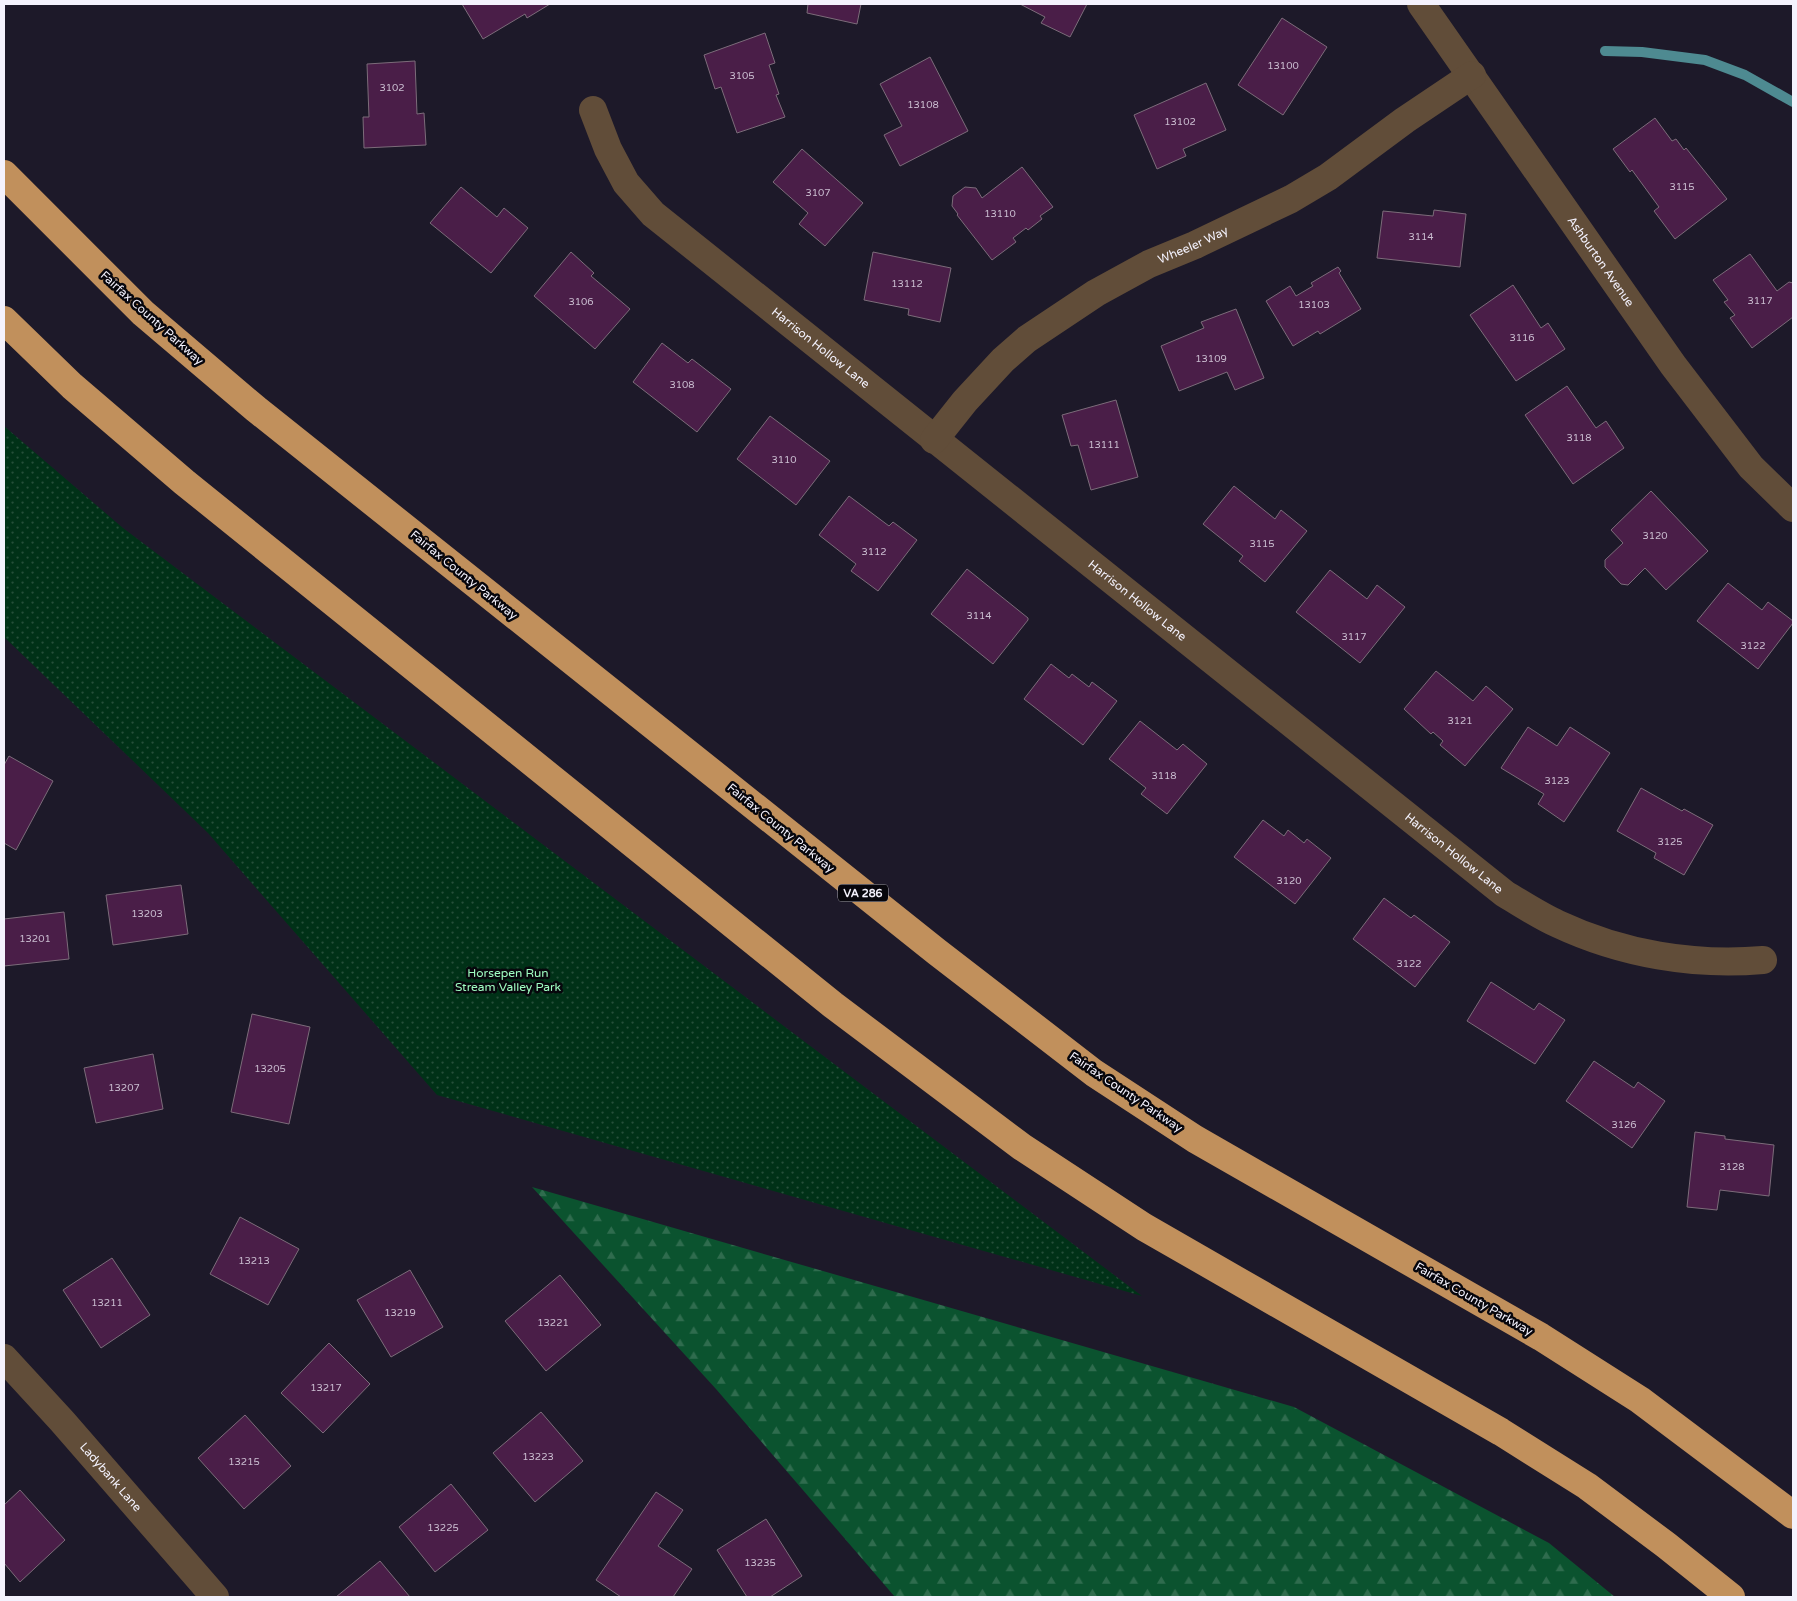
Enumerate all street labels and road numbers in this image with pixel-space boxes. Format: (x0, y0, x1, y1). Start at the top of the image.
street label: Ashburton Avenue (1564, 214, 1637, 309)
street label: Wheeler Way (1156, 223, 1231, 267)
street label: Fairfax County Parkway (98, 268, 207, 368)
street label: Harrison Hollow Lane (769, 305, 873, 391)
street label: Fairfax County Parkway (408, 528, 521, 623)
street label: Harrison Hollow Lane (1085, 557, 1189, 644)
street label: Fairfax County Parkway (725, 781, 838, 876)
street label: Harrison Hollow Lane (1402, 810, 1506, 897)
road number: VA 286 (838, 884, 888, 901)
street label: Fairfax County Parkway (1067, 1049, 1186, 1135)
street label: Fairfax County Parkway (1413, 1260, 1536, 1339)
street label: Ladybank Lane (77, 1440, 145, 1515)

